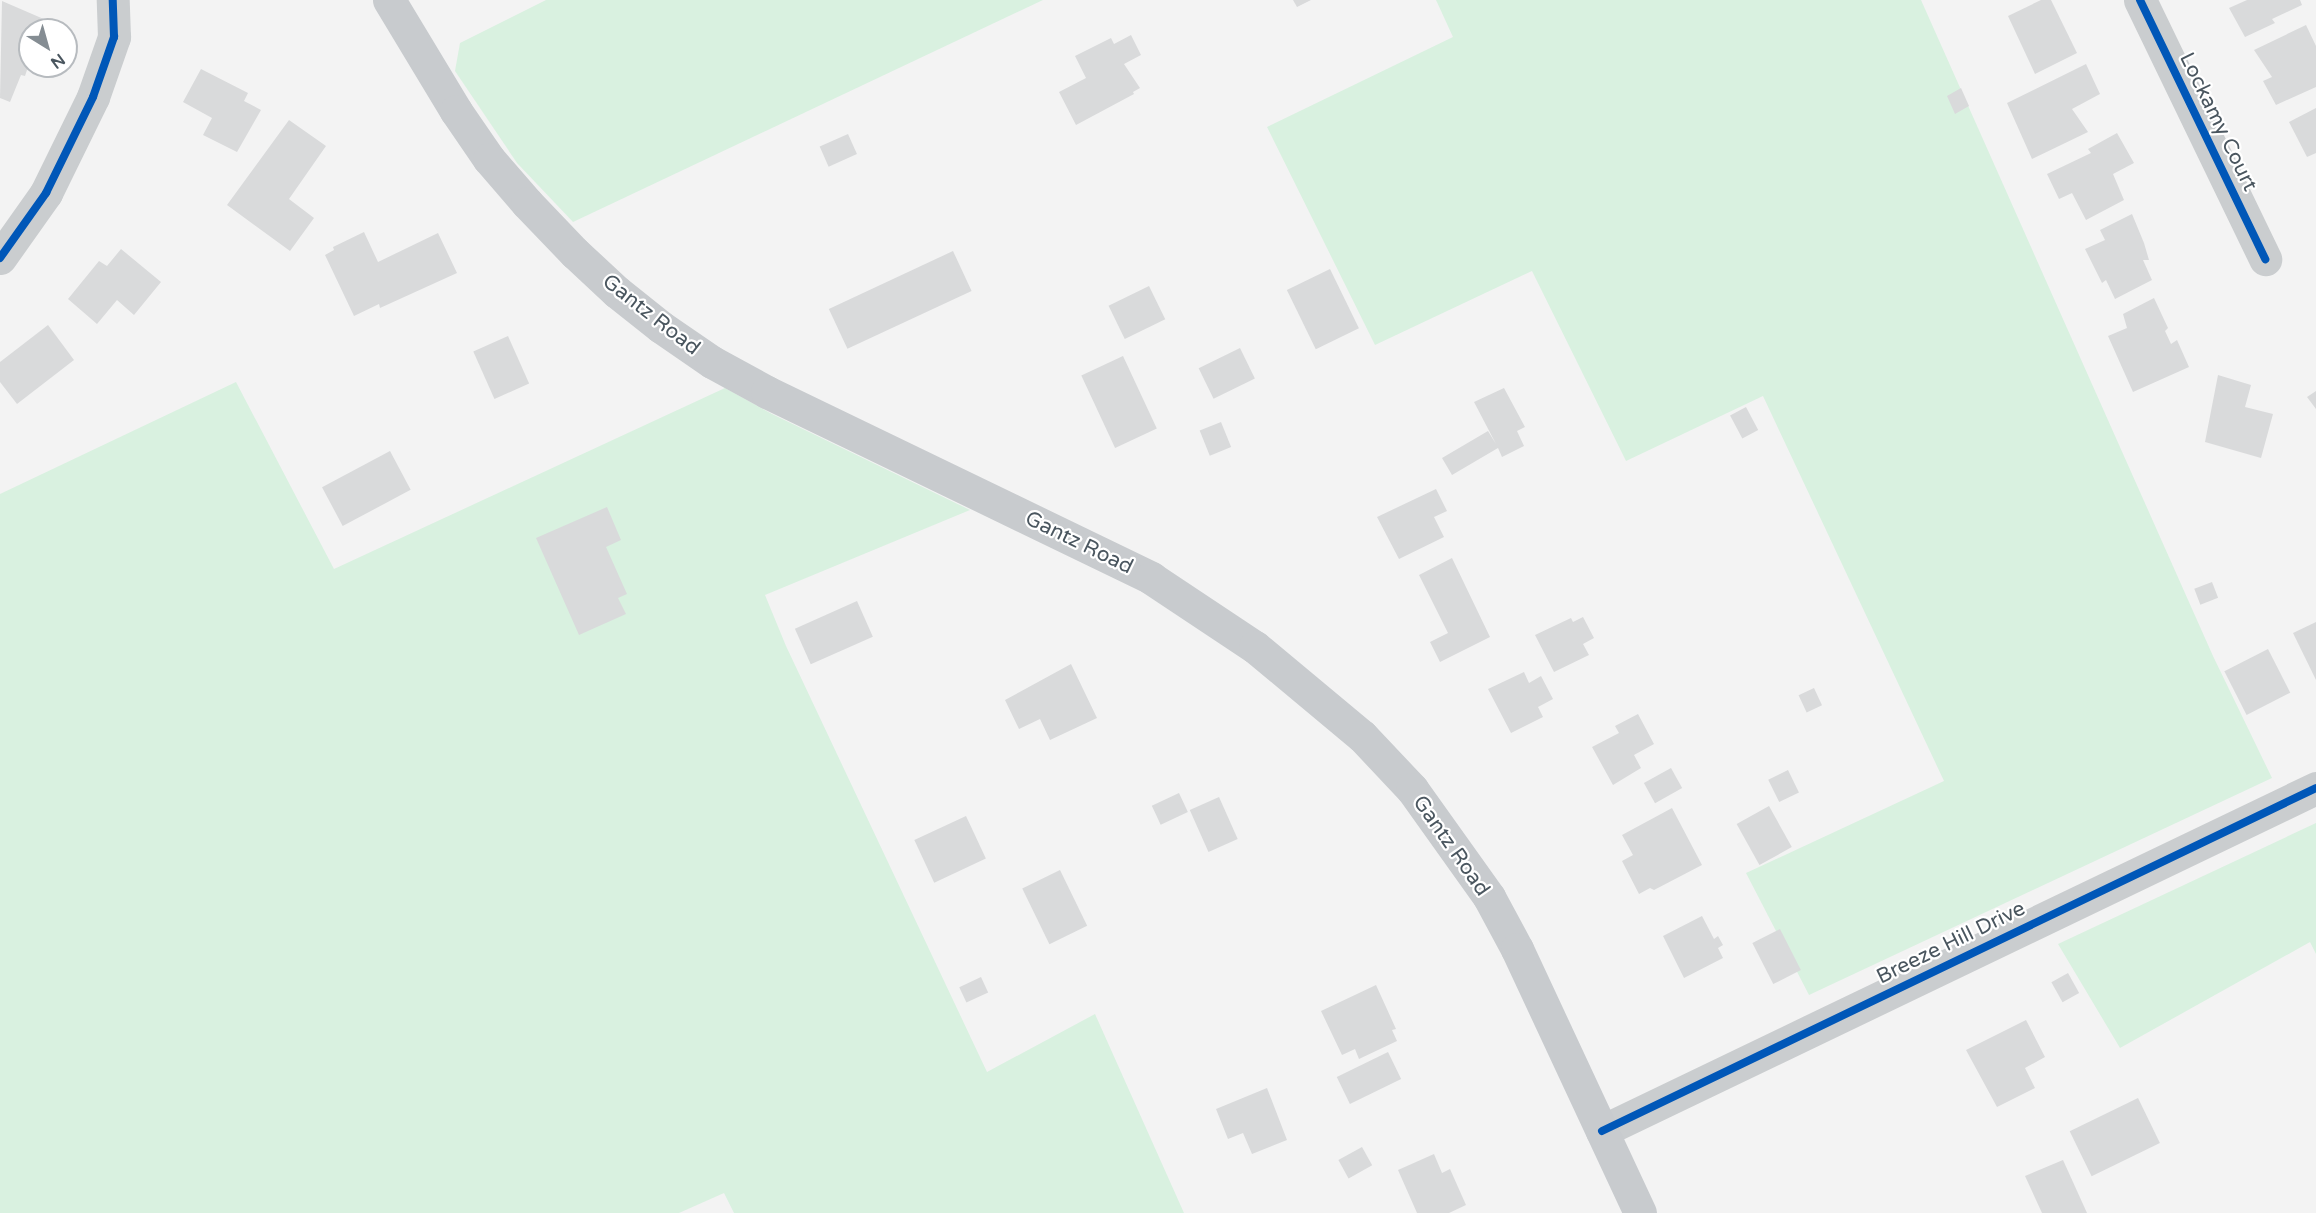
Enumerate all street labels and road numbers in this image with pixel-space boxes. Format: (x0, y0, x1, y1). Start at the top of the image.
street label: Lockamy Court (2174, 49, 2262, 195)
street label: Gantz Road (597, 269, 705, 361)
street label: Gantz Road (1021, 506, 1137, 580)
street label: Gantz Road (1407, 791, 1495, 901)
street label: Breeze Hill Drive (1873, 896, 2029, 990)

